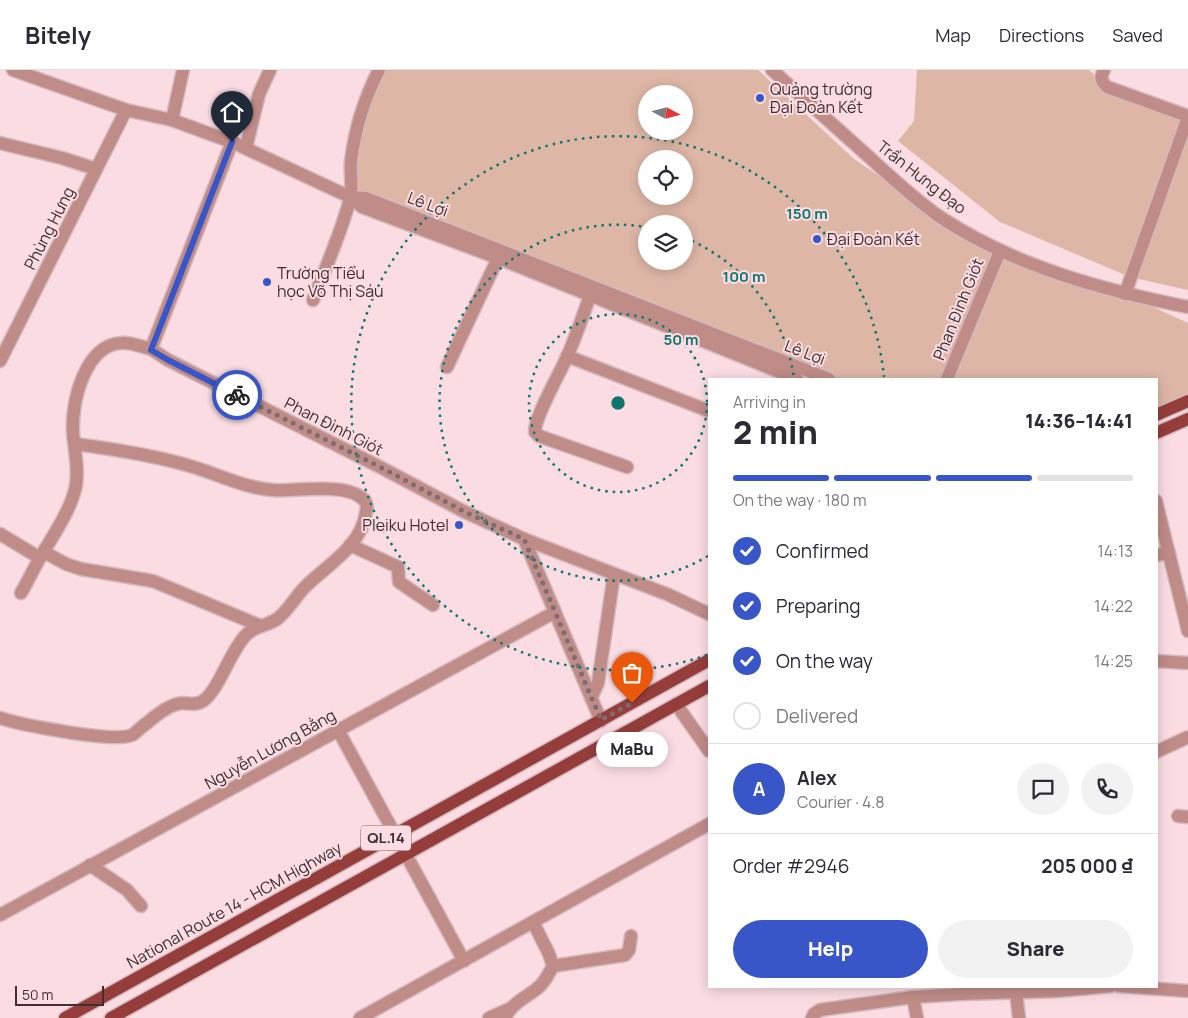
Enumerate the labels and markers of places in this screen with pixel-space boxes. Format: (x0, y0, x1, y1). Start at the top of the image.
place label: Quảng trường Đại Đoàn Kết (770, 78, 873, 118)
pin (211, 91, 253, 142)
marker: Quảng trường Đại Đoàn Kết (754, 92, 766, 104)
place label: Đại Đoàn Kết (827, 228, 920, 250)
marker: Đại Đoàn Kết (811, 233, 823, 245)
place label: Trường Tiểu học Võ Thị Sáu (277, 262, 384, 302)
marker: Trường Tiểu học Võ Thị Sáu (261, 276, 273, 288)
centre of rings (609, 394, 627, 412)
place label: Pleiku Hotel (362, 514, 449, 536)
marker: Pleiku Hotel (453, 519, 465, 531)
pin (611, 652, 653, 703)
callout: MaBu (596, 733, 668, 768)

